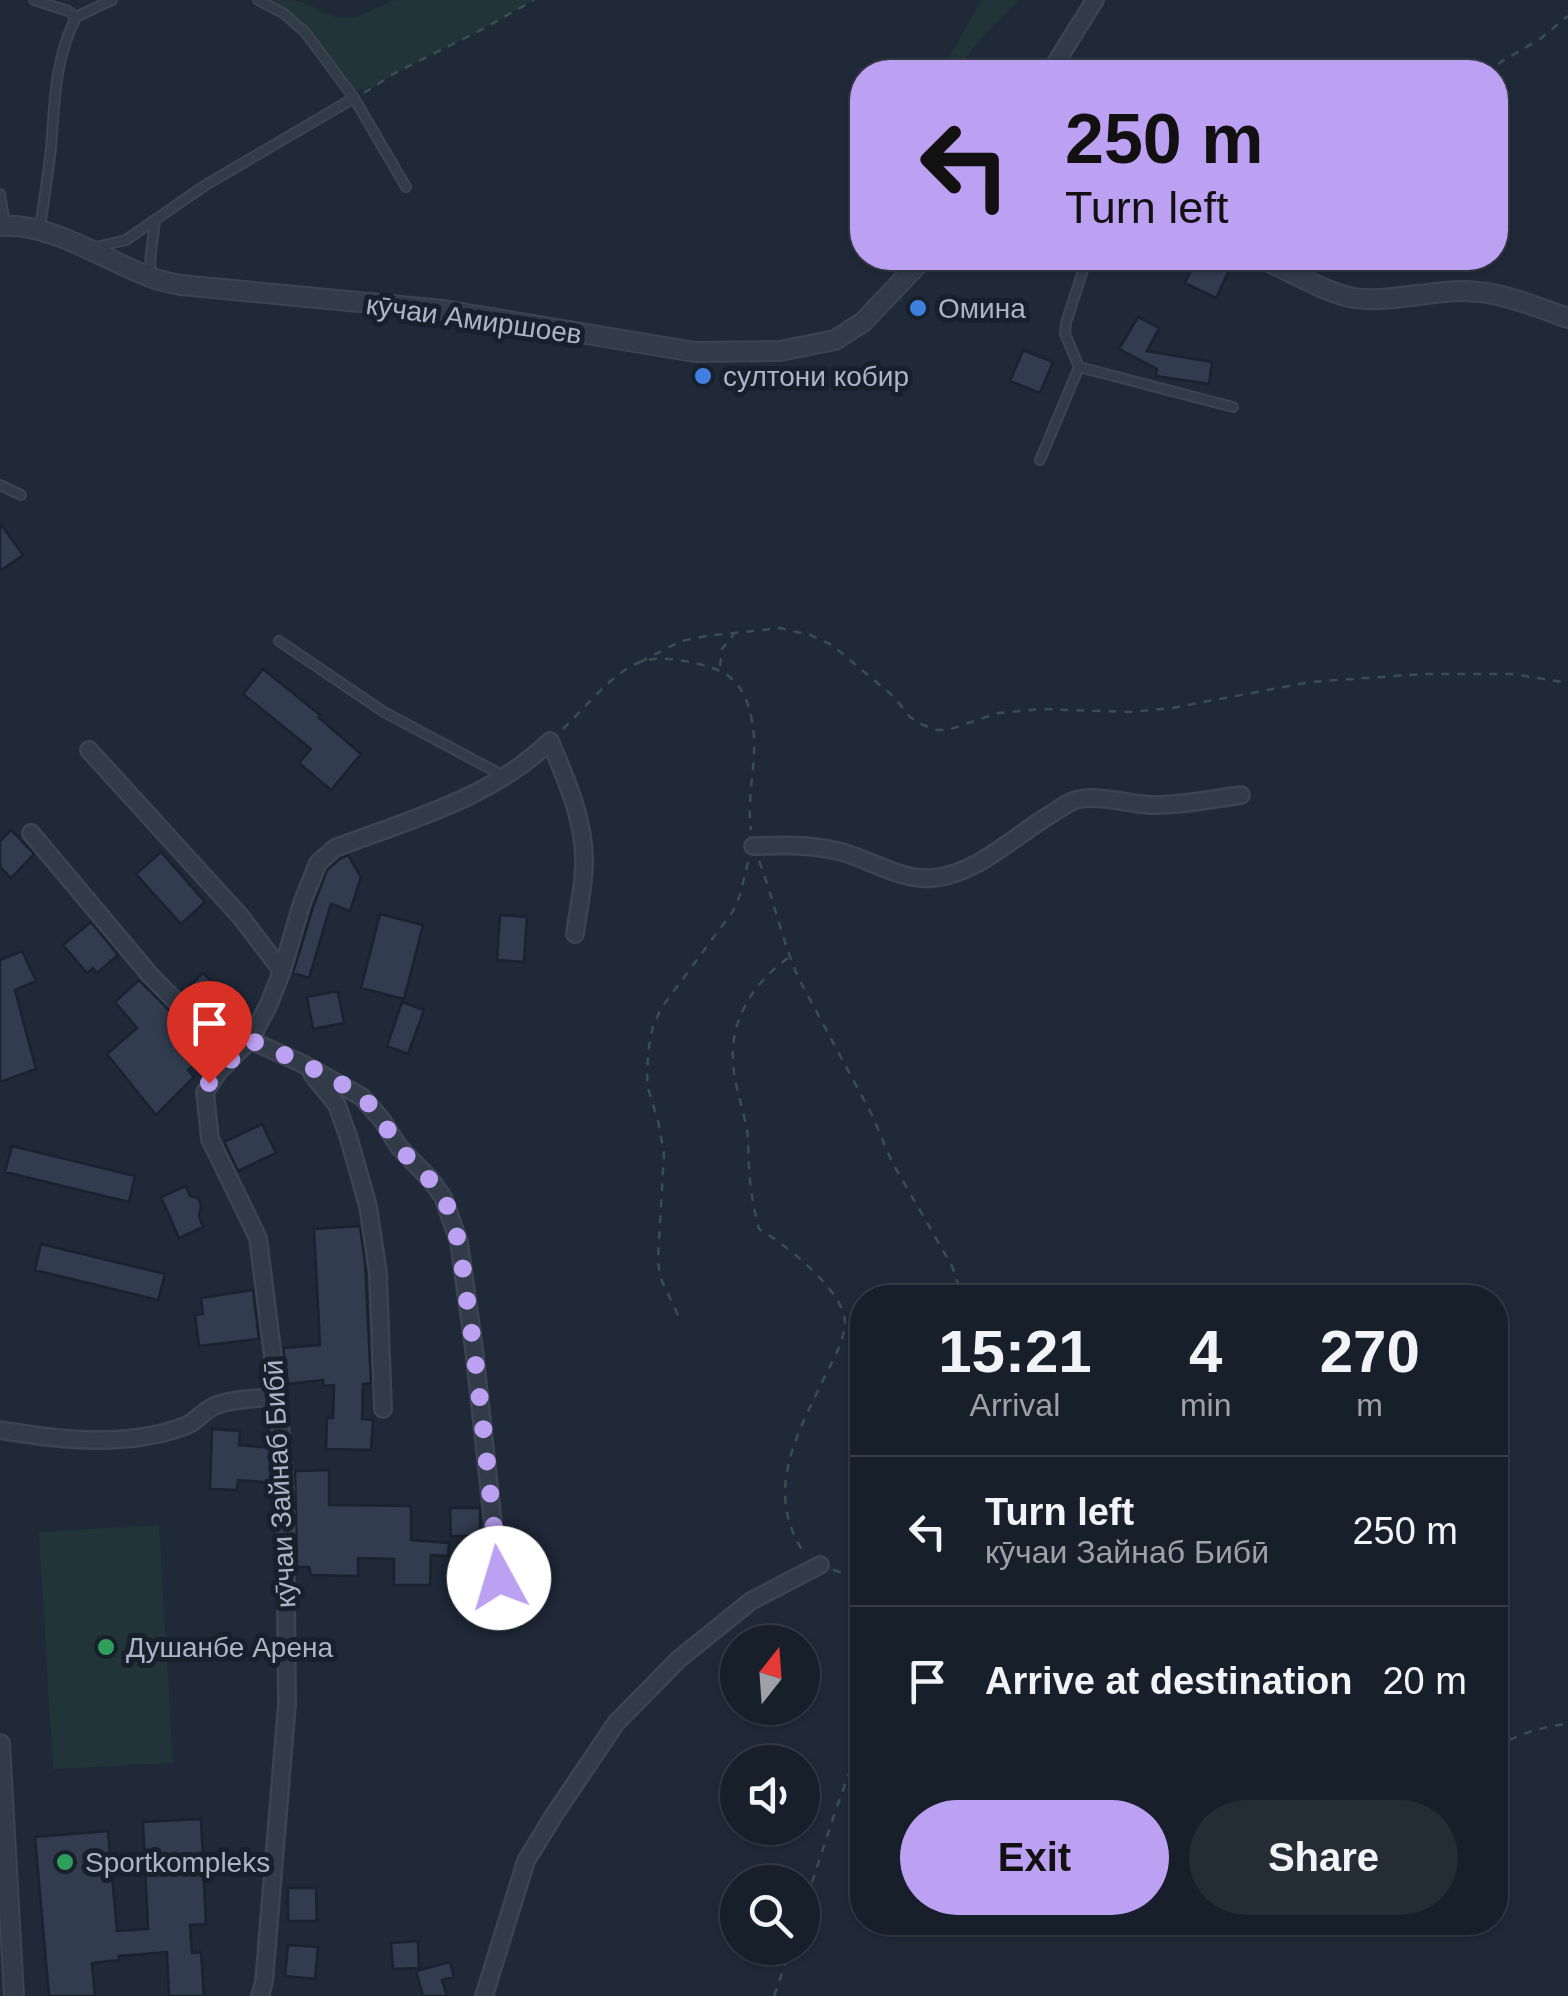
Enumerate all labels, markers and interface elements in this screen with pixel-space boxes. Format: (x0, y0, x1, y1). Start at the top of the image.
icon: left (900, 100, 1030, 230)
text: 250 m (1065, 100, 1263, 178)
text: Turn left (1065, 182, 1228, 233)
street label: кӯчаи Амиршоев (364, 289, 584, 350)
place label: Омина (938, 293, 1026, 324)
marker: Омина (907, 297, 929, 319)
place label: султони кобир (723, 361, 909, 392)
marker: султони кобир (692, 365, 714, 387)
pin (167, 981, 252, 1084)
icon: arrive (182, 996, 237, 1051)
text: 15:21 (938, 1318, 1092, 1385)
text: 4 (1189, 1318, 1222, 1385)
text: 270 (1320, 1318, 1420, 1385)
street label: кӯчаи Зайнаб Бибӣ (258, 1359, 301, 1609)
text: Arrival (970, 1387, 1060, 1423)
text: min (1180, 1387, 1231, 1423)
text: m (1356, 1387, 1383, 1423)
text: Turn left (985, 1491, 1134, 1533)
icon: left (900, 1504, 955, 1559)
text: 250 m (1352, 1510, 1458, 1552)
position arrow (447, 1526, 551, 1630)
text: кӯчаи Зайнаб Бибӣ (985, 1534, 1269, 1570)
north arrow (720, 1625, 820, 1725)
map controls (720, 1625, 820, 1965)
place label: Душанбе Арена (126, 1632, 333, 1663)
marker: Душанбе Арена (95, 1636, 117, 1658)
icon: arrive (900, 1654, 955, 1709)
text: Arrive at destination (985, 1660, 1352, 1702)
text: 20 m (1382, 1660, 1467, 1702)
button: sound (720, 1745, 820, 1845)
button: Exit (900, 1800, 1169, 1915)
button: Share (1189, 1800, 1458, 1915)
place label: Sportkompleks (85, 1847, 270, 1878)
marker: Sportkompleks (54, 1851, 76, 1873)
button: search (720, 1865, 820, 1965)

